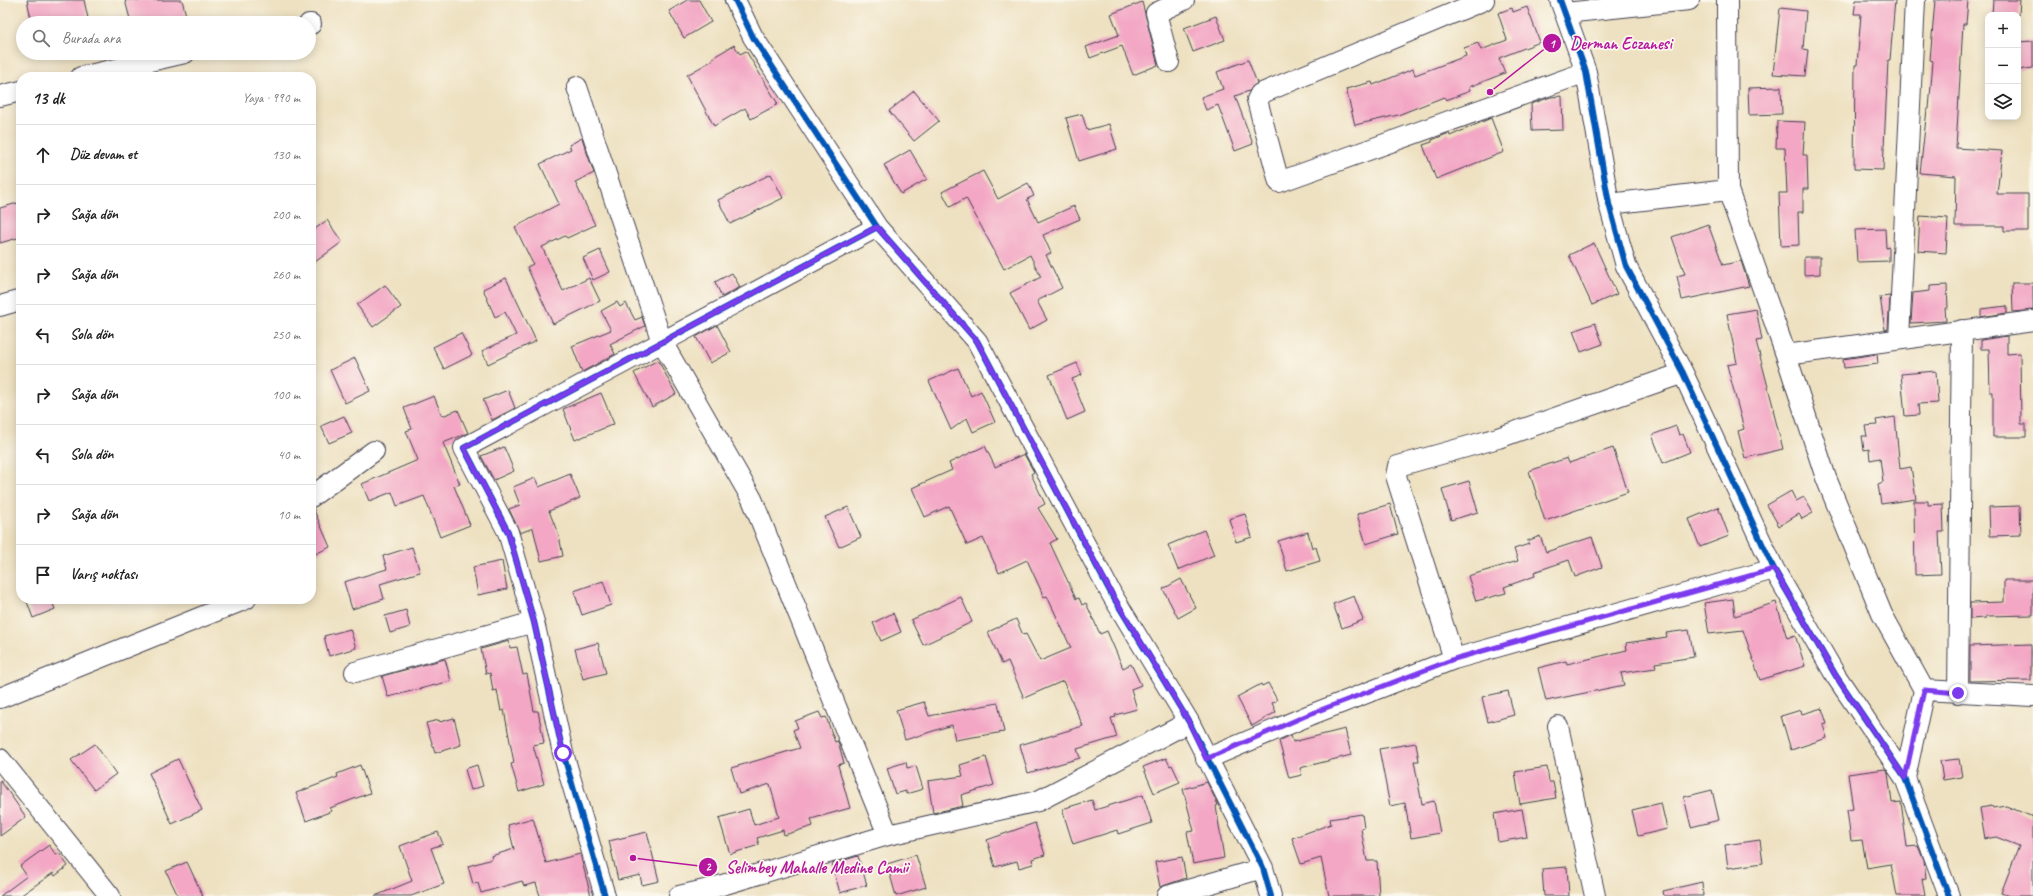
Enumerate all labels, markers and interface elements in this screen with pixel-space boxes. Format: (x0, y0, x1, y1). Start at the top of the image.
map controls (1985, 12, 2021, 120)
button: + (1985, 12, 2021, 48)
search box (16, 16, 316, 60)
icon: search (30, 27, 52, 49)
text: Burada ara (62, 29, 120, 48)
callout: Derman Eczanesi (1542, 29, 1680, 58)
text: Derman Eczanesi (1570, 33, 1675, 54)
text: 1 (1549, 36, 1556, 52)
button: − (1985, 48, 2021, 84)
button: layers (1985, 84, 2021, 120)
text: 13 dk (32, 88, 65, 109)
text: Yaya · 990 m (243, 90, 300, 106)
icon: ahead (32, 144, 54, 166)
text: Düz devam et (70, 145, 137, 164)
text: 130 m (272, 147, 300, 163)
icon: right (32, 204, 54, 226)
text: Sağa dön (70, 205, 118, 224)
text: 200 m (272, 207, 300, 223)
icon: right (32, 264, 54, 286)
text: Sağa dön (70, 265, 118, 284)
text: 260 m (272, 267, 300, 283)
icon: left (32, 324, 54, 346)
text: Sola dön (70, 325, 113, 344)
text: 250 m (272, 327, 300, 343)
icon: right (32, 384, 54, 406)
text: Sağa dön (70, 385, 118, 404)
text: 100 m (272, 387, 300, 403)
icon: left (32, 444, 54, 466)
text: Sola dön (70, 445, 113, 464)
text: 40 m (278, 447, 300, 463)
icon: right (32, 504, 54, 526)
text: Sağa dön (70, 505, 118, 524)
text: 10 m (278, 507, 300, 523)
icon: arrive (32, 564, 54, 586)
text: Varış noktası (70, 565, 137, 584)
route end (1949, 684, 1967, 702)
route start (554, 744, 572, 762)
callout: Selimbey Mahalle Medine Camii (698, 852, 916, 881)
text: Selimbey Mahalle Medine Camii (726, 857, 911, 878)
text: 2 (705, 859, 712, 875)

